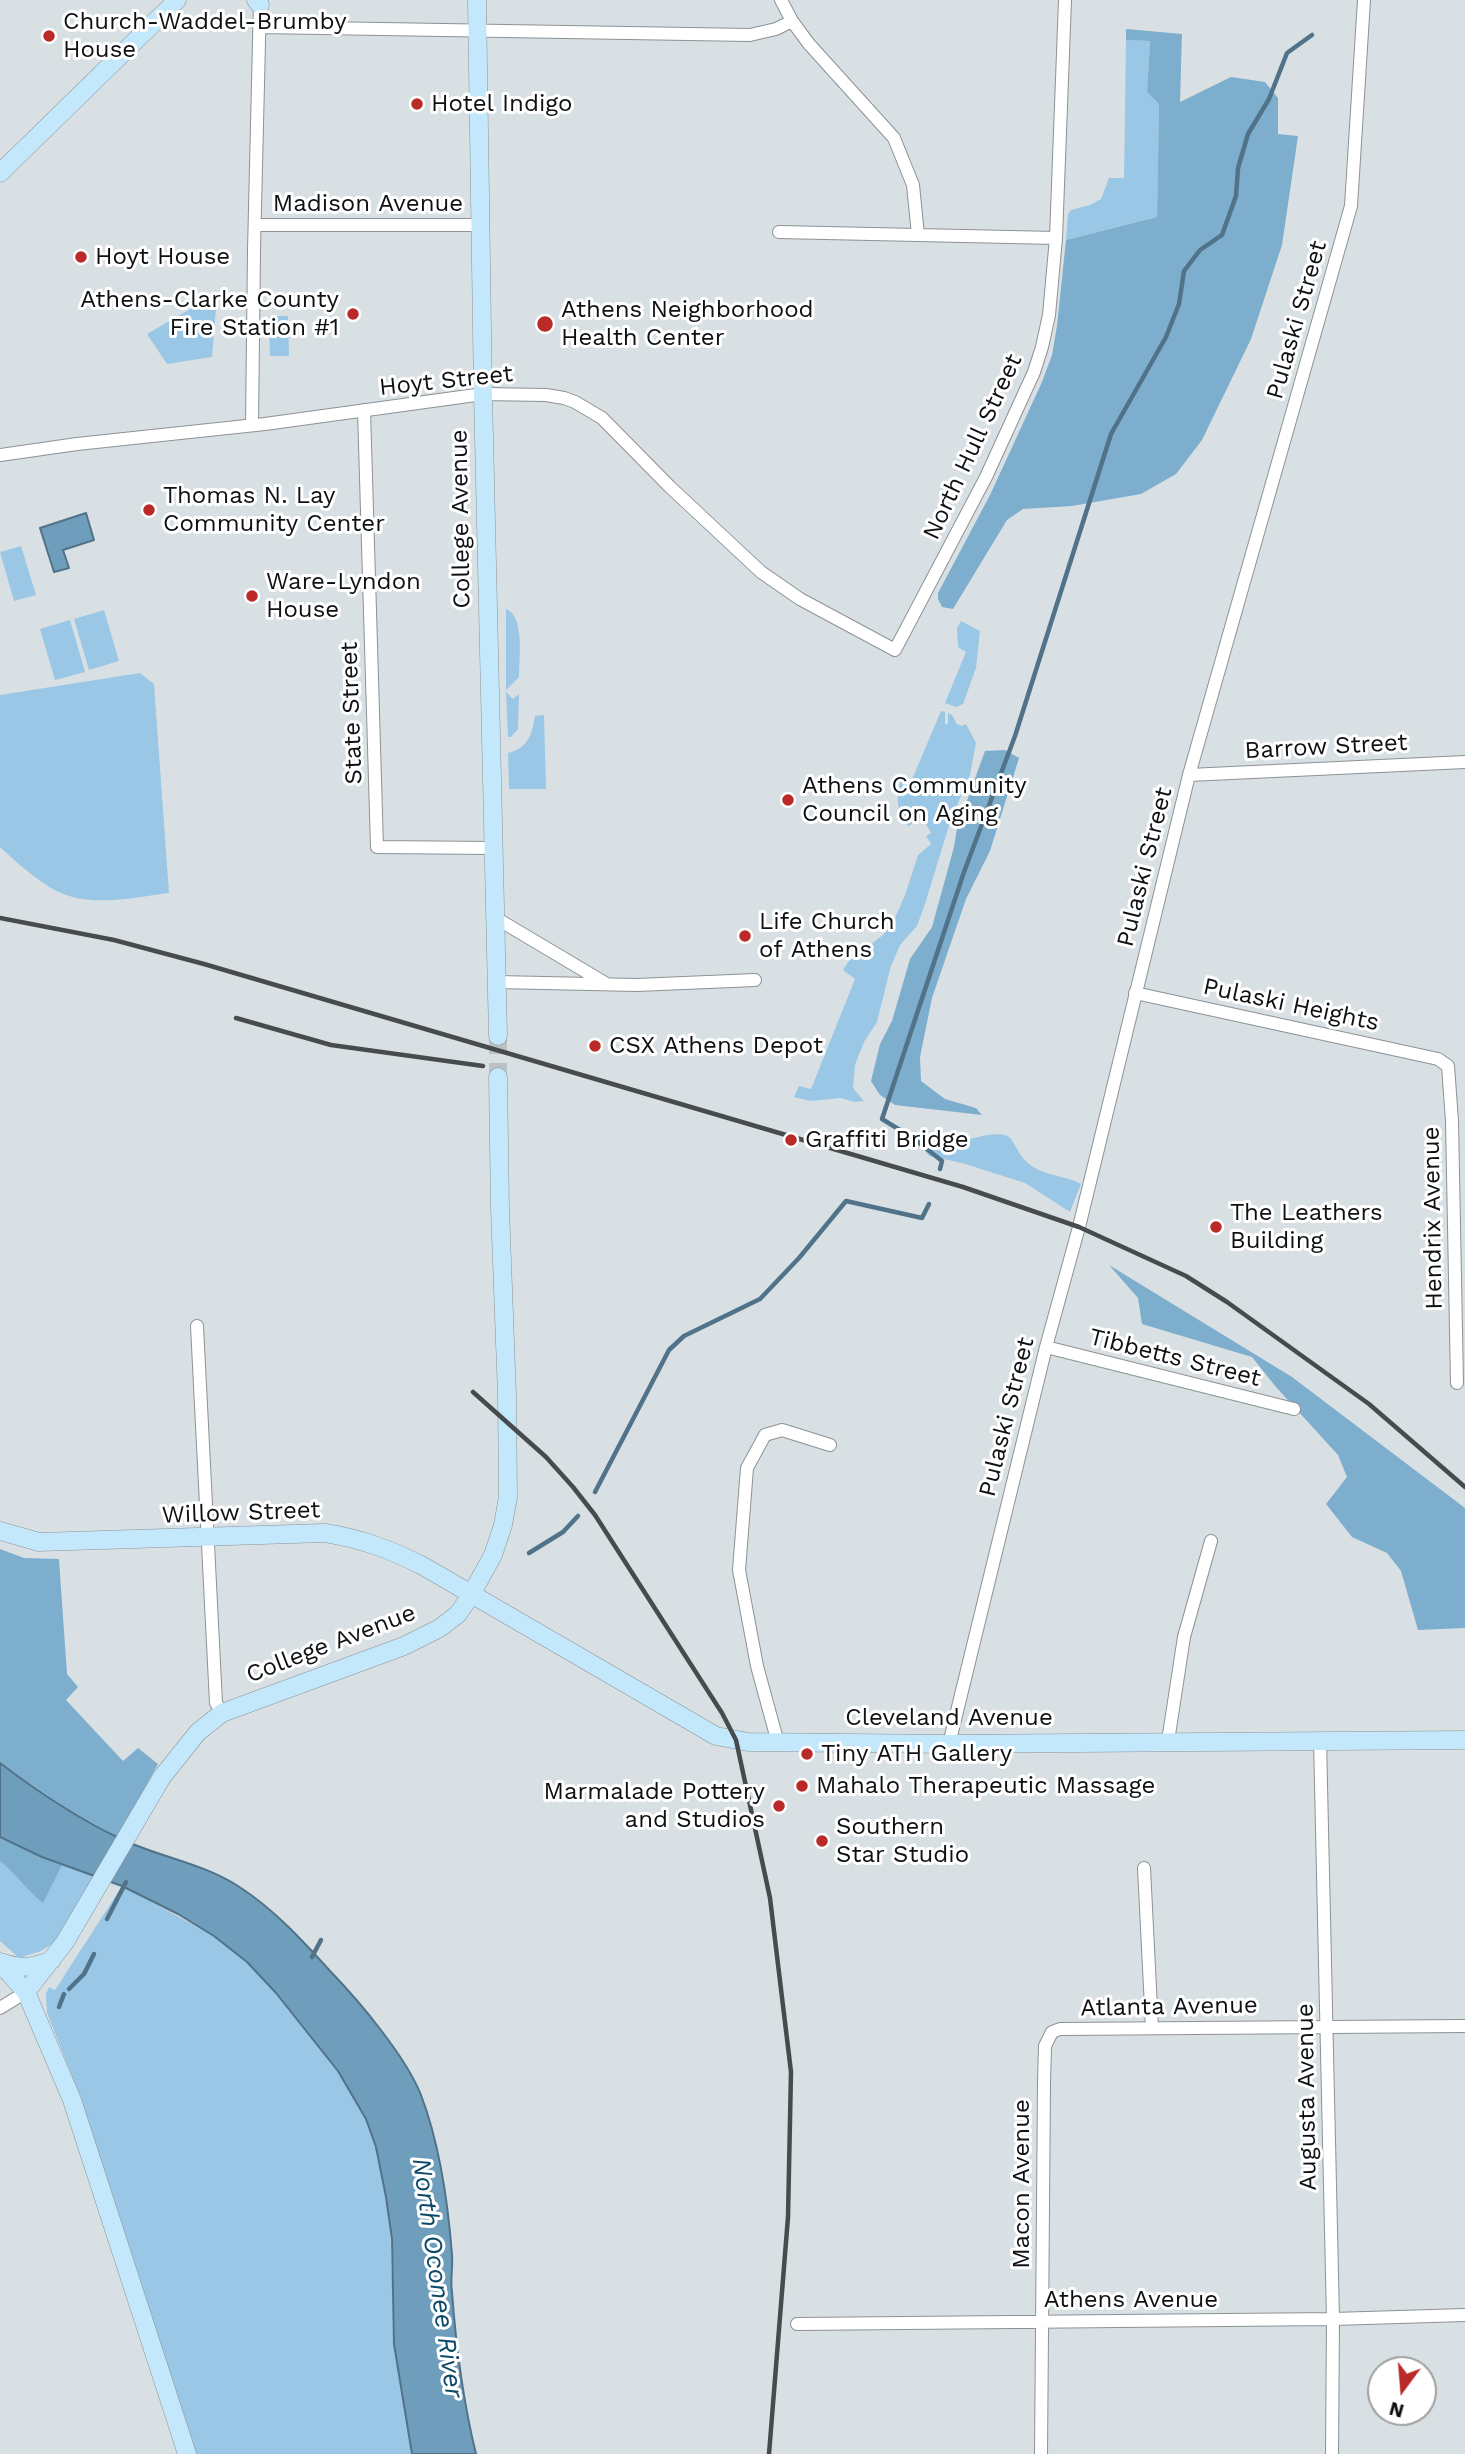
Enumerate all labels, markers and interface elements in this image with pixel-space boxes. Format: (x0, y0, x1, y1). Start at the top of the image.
place label: Church-Waddel-Brumby House (63, 8, 347, 64)
marker: Church-Waddel-Brumby House (41, 28, 57, 44)
place label: Hotel Indigo (431, 90, 572, 118)
marker: Hotel Indigo (409, 96, 425, 112)
street label: Madison Avenue (273, 190, 463, 218)
street label: Pulaski Street (1261, 237, 1333, 403)
place label: Hoyt House (95, 243, 230, 271)
marker: Hoyt House (73, 249, 89, 265)
place label: Athens-Clarke County Fire Station #1 (80, 286, 339, 342)
place label: Athens Neighborhood Health Center (561, 296, 814, 352)
marker: Athens-Clarke County Fire Station #1 (345, 306, 361, 322)
marker: Athens Neighborhood Health Center (535, 314, 555, 334)
street label: North Hull Street (917, 350, 1029, 544)
street label: Hoyt Street (378, 360, 514, 402)
street label: College Avenue (445, 429, 477, 609)
place label: Thomas N. Lay Community Center (163, 482, 385, 538)
marker: Thomas N. Lay Community Center (141, 502, 157, 518)
place label: Ware-Lyndon House (266, 568, 421, 624)
marker: Ware-Lyndon House (244, 588, 260, 604)
street label: State Street (335, 641, 369, 785)
street label: Barrow Street (1244, 728, 1408, 766)
place label: Athens Community Council on Aging (802, 772, 1027, 828)
street label: Pulaski Street (1111, 784, 1179, 950)
marker: Athens Community Council on Aging (780, 792, 796, 808)
place label: Life Church of Athens (759, 908, 895, 964)
marker: Life Church of Athens (737, 928, 753, 944)
street label: Pulaski Heights (1200, 972, 1382, 1038)
place label: CSX Athens Depot (609, 1032, 823, 1060)
marker: CSX Athens Depot (587, 1038, 603, 1054)
place label: Graffiti Bridge (805, 1126, 969, 1154)
street label: Hendrix Avenue (1417, 1126, 1449, 1310)
marker: Graffiti Bridge (783, 1132, 799, 1148)
place label: The Leathers Building (1230, 1199, 1383, 1255)
marker: The Leathers Building (1208, 1219, 1224, 1235)
street label: Tibbetts Street (1086, 1323, 1264, 1393)
street label: Pulaski Street (973, 1334, 1041, 1500)
street label: Willow Street (161, 1496, 321, 1530)
street label: College Avenue (242, 1598, 420, 1690)
street label: Cleveland Avenue (845, 1704, 1053, 1732)
place label: Tiny ATH Gallery (821, 1740, 1012, 1768)
marker: Tiny ATH Gallery (799, 1746, 815, 1762)
place label: Mahalo Therapeutic Massage (816, 1772, 1155, 1800)
place label: Marmalade Pottery and Studios (544, 1778, 765, 1834)
marker: Mahalo Therapeutic Massage (794, 1778, 810, 1794)
marker: Marmalade Pottery and Studios (771, 1798, 787, 1814)
place label: Southern Star Studio (836, 1813, 969, 1869)
marker: Southern Star Studio (814, 1833, 830, 1849)
street label: Atlanta Avenue (1080, 1991, 1258, 2023)
street label: Augusta Avenue (1291, 2003, 1323, 2191)
street label: Macon Avenue (1008, 2099, 1036, 2269)
water label: North Oconee River (405, 2156, 469, 2400)
street label: Athens Avenue (1044, 2286, 1218, 2314)
north arrow (1367, 2356, 1437, 2426)
text: N (1387, 2397, 1407, 2423)

